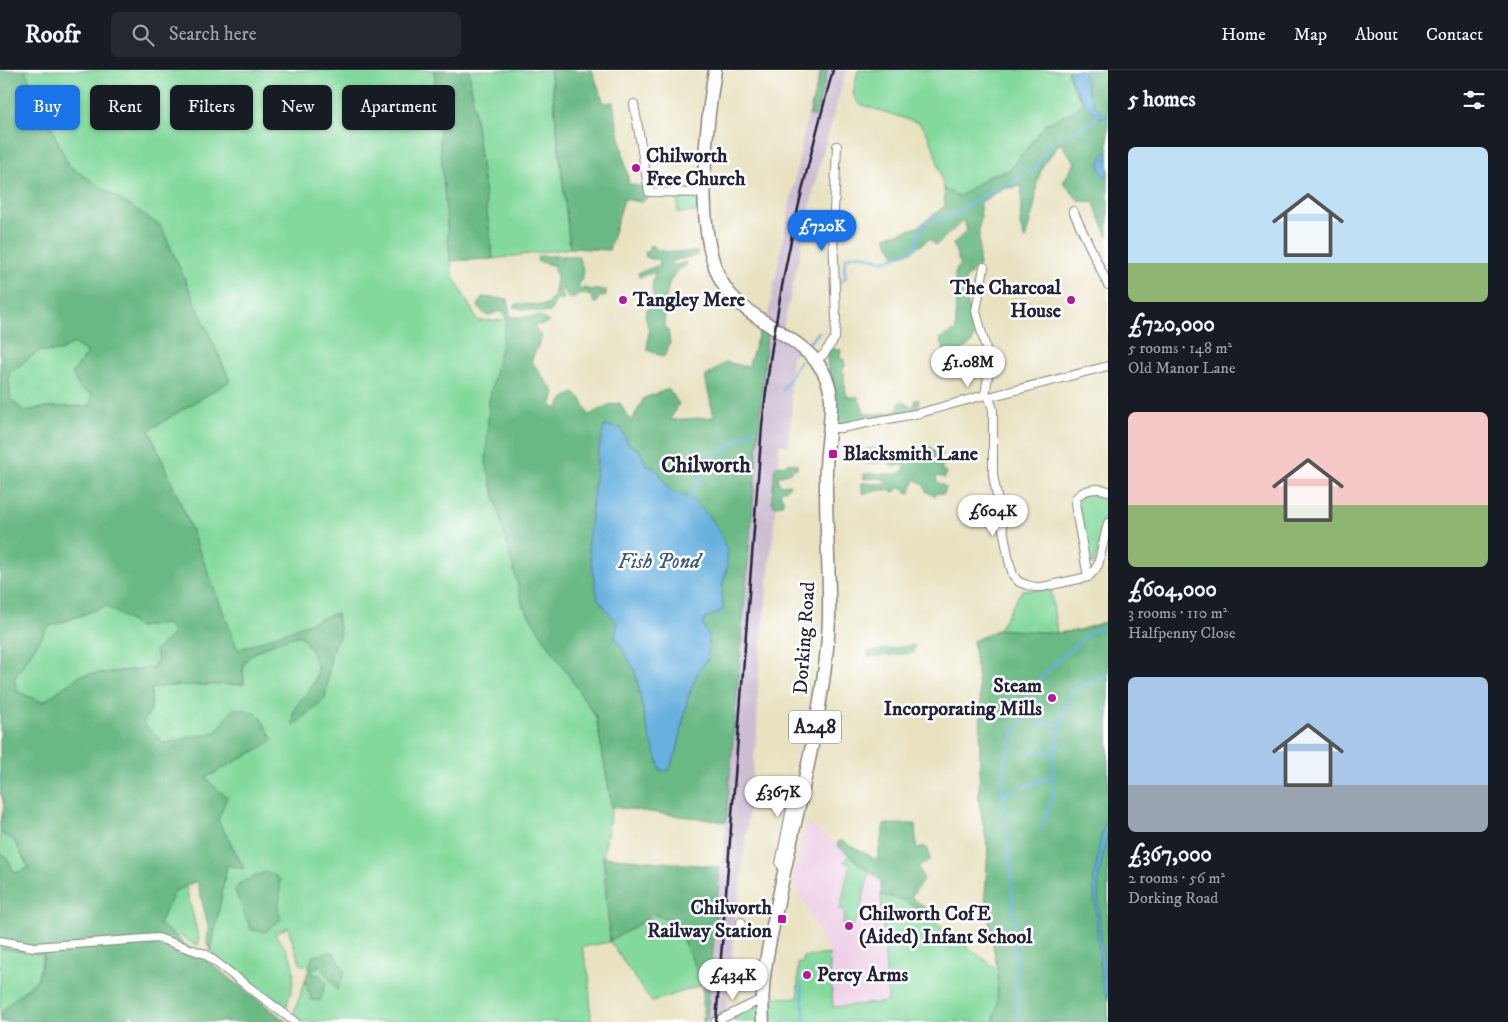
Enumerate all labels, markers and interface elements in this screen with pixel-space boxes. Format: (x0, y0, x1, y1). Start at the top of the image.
search box (111, 12, 461, 57)
text: Roofr (25, 20, 81, 50)
icon: search (129, 21, 157, 49)
text: Search here (169, 23, 257, 46)
text: Home (1221, 24, 1266, 46)
text: Map (1294, 24, 1327, 46)
text: About (1355, 24, 1398, 46)
text: Contact (1426, 24, 1483, 46)
chip: Buy (15, 85, 80, 130)
chip: Rent (90, 85, 160, 130)
chip: Filters (170, 85, 253, 130)
chip: New (263, 85, 332, 130)
chip: Apartment (342, 85, 455, 130)
icon: filters (1460, 86, 1488, 114)
text: 5 homes (1128, 87, 1196, 113)
place label: Chilworth Free Church (646, 144, 746, 192)
marker: Chilworth Free Church (630, 162, 642, 174)
icon: home (1263, 180, 1353, 270)
pin: £720K (787, 210, 857, 252)
text: £720K (798, 216, 846, 236)
place label: The Charcoal House (949, 276, 1062, 324)
place label: Tangley Mere (632, 288, 746, 313)
marker: Tangley Mere (617, 294, 629, 306)
marker: The Charcoal House (1065, 294, 1077, 306)
text: £720,000 (1128, 312, 1215, 338)
text: 5 rooms · 148 m² (1128, 338, 1232, 358)
pin: £1.08M (927, 346, 1009, 388)
text: £1.08M (942, 352, 994, 372)
text: Old Manor Lane (1128, 358, 1236, 378)
place label: Blacksmith Lane (843, 442, 979, 467)
icon: home (1263, 445, 1353, 535)
marker: Blacksmith Lane (827, 448, 839, 460)
district label: Chilworth (661, 452, 751, 479)
pin: £604K (958, 494, 1028, 537)
text: £604K (969, 501, 1017, 521)
water label: Fish Pond (618, 549, 703, 575)
text: £604,000 (1128, 577, 1217, 603)
street label: Dorking Road (789, 581, 821, 695)
text: 3 rooms · 110 m² (1128, 603, 1227, 623)
text: Halfpenny Close (1128, 623, 1236, 643)
place label: Steam Incorporating Mills (884, 674, 1042, 722)
marker: Steam Incorporating Mills (1046, 692, 1058, 704)
road number: A248 (789, 710, 841, 744)
icon: home (1263, 710, 1353, 800)
pin: £367K (743, 776, 813, 818)
text: £367K (755, 782, 801, 802)
text: £367,000 (1128, 842, 1212, 868)
text: 2 rooms · 56 m² (1128, 868, 1225, 888)
text: Dorking Road (1128, 888, 1218, 908)
place label: Chilworth Railway Station (647, 896, 773, 944)
place label: Chilworth CofE (Aided) Infant School (859, 902, 1033, 950)
marker: Chilworth Railway Station (776, 913, 788, 925)
marker: Chilworth CofE (Aided) Infant School (843, 920, 855, 932)
pin: £434K (698, 958, 768, 1001)
place label: Percy Arms (817, 963, 909, 988)
text: £434K (710, 965, 756, 985)
marker: Percy Arms (801, 969, 813, 981)

